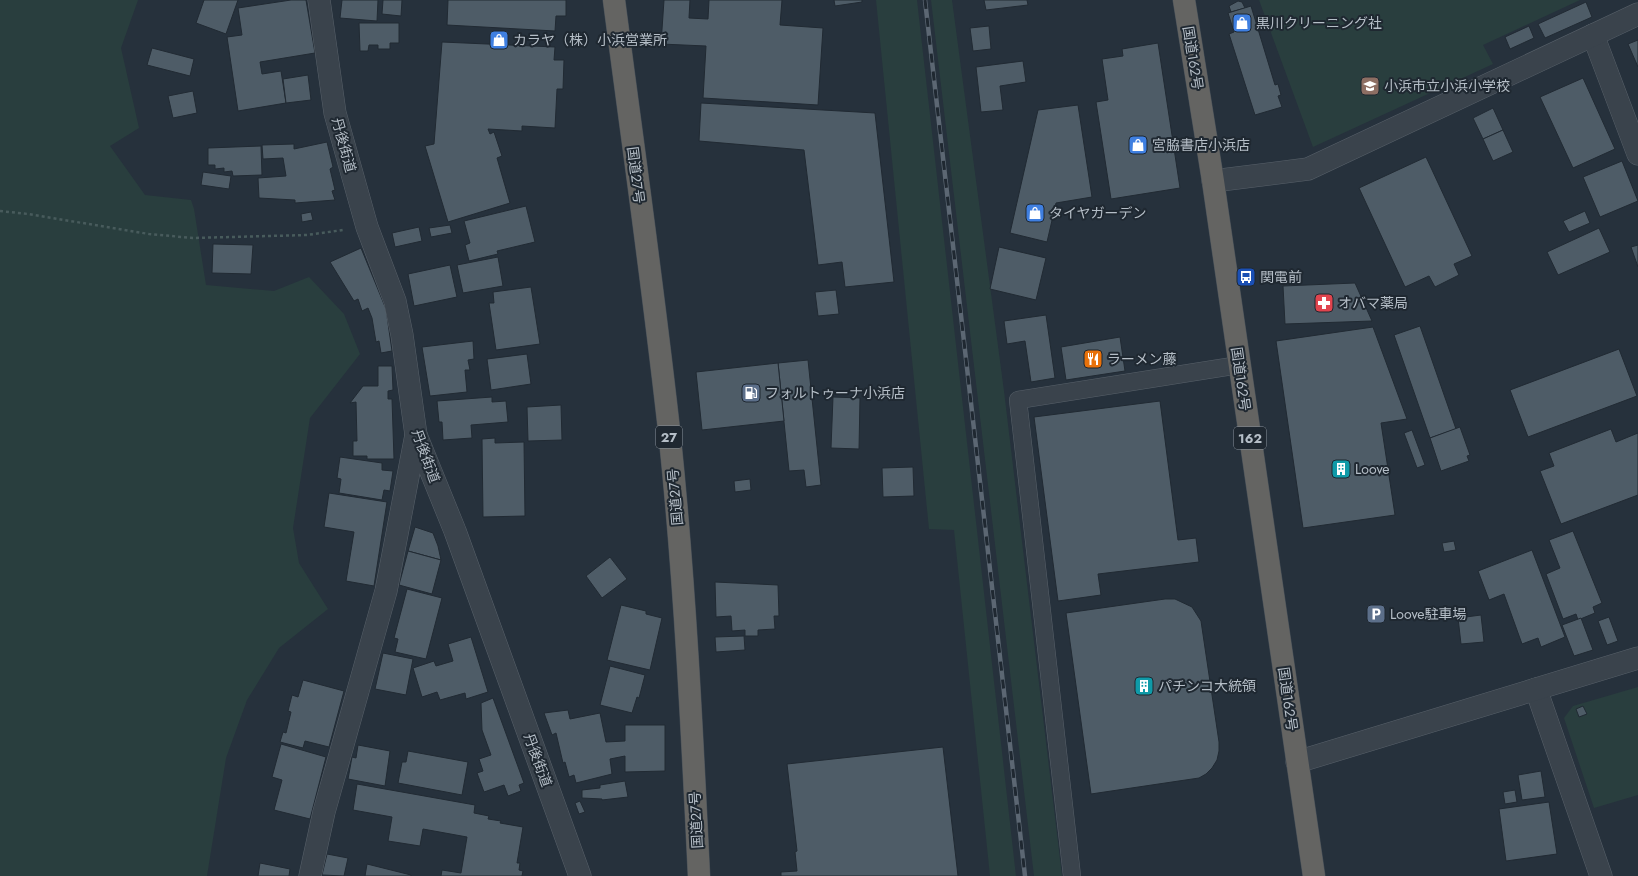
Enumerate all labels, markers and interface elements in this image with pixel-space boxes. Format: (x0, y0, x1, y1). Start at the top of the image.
shop icon: 黒川クリーニング社 (1231, 12, 1253, 34)
place label: 黒川クリーニング社 (1256, 13, 1382, 33)
street label: 国道162号 (1178, 25, 1208, 91)
shop icon: カラヤ（株）小浜営業所 (488, 29, 510, 51)
place label: カラヤ（株）小浜営業所 (513, 30, 667, 50)
school or university icon: 小浜市立小浜小学校 (1359, 75, 1381, 97)
place label: 小浜市立小浜小学校 (1384, 76, 1510, 96)
street label: 丹後街道 (327, 115, 361, 175)
shop icon: 宮脇書店小浜店 (1127, 134, 1149, 156)
place label: 宮脇書店小浜店 (1152, 135, 1250, 155)
street label: 国道27号 (623, 145, 649, 205)
shop icon: タイヤガーデン (1024, 202, 1046, 224)
place label: タイヤガーデン (1049, 203, 1147, 223)
bus stop icon: 関電前 (1235, 266, 1257, 288)
place label: 関電前 (1260, 267, 1302, 287)
pharmacy icon: オバマ薬局 (1313, 292, 1335, 314)
place label: オバマ薬局 (1338, 293, 1408, 313)
street label: 国道162号 (1227, 346, 1255, 412)
restaurant icon: ラーメン藤 (1082, 348, 1104, 370)
place label: ラーメン藤 (1107, 349, 1176, 369)
fuel station icon: フォルトゥーナ小浜店 (740, 382, 762, 404)
place label: フォルトゥーナ小浜店 (765, 383, 905, 403)
street label: 丹後街道 (407, 426, 445, 486)
road number: 27 (656, 426, 682, 448)
road number: 162 (1234, 427, 1266, 449)
building icon: Loove (1330, 458, 1352, 480)
place label: Loove (1355, 459, 1390, 479)
street label: 国道27号 (663, 468, 687, 526)
parking icon: Loove駐車場 (1365, 603, 1387, 625)
place label: Loove駐車場 (1390, 604, 1467, 624)
street label: 国道162号 (1274, 666, 1302, 732)
building icon: パチンコ大統領 (1133, 675, 1155, 697)
place label: パチンコ大統領 (1158, 676, 1256, 696)
street label: 丹後街道 (519, 730, 557, 790)
street label: 国道27号 (685, 791, 707, 849)

